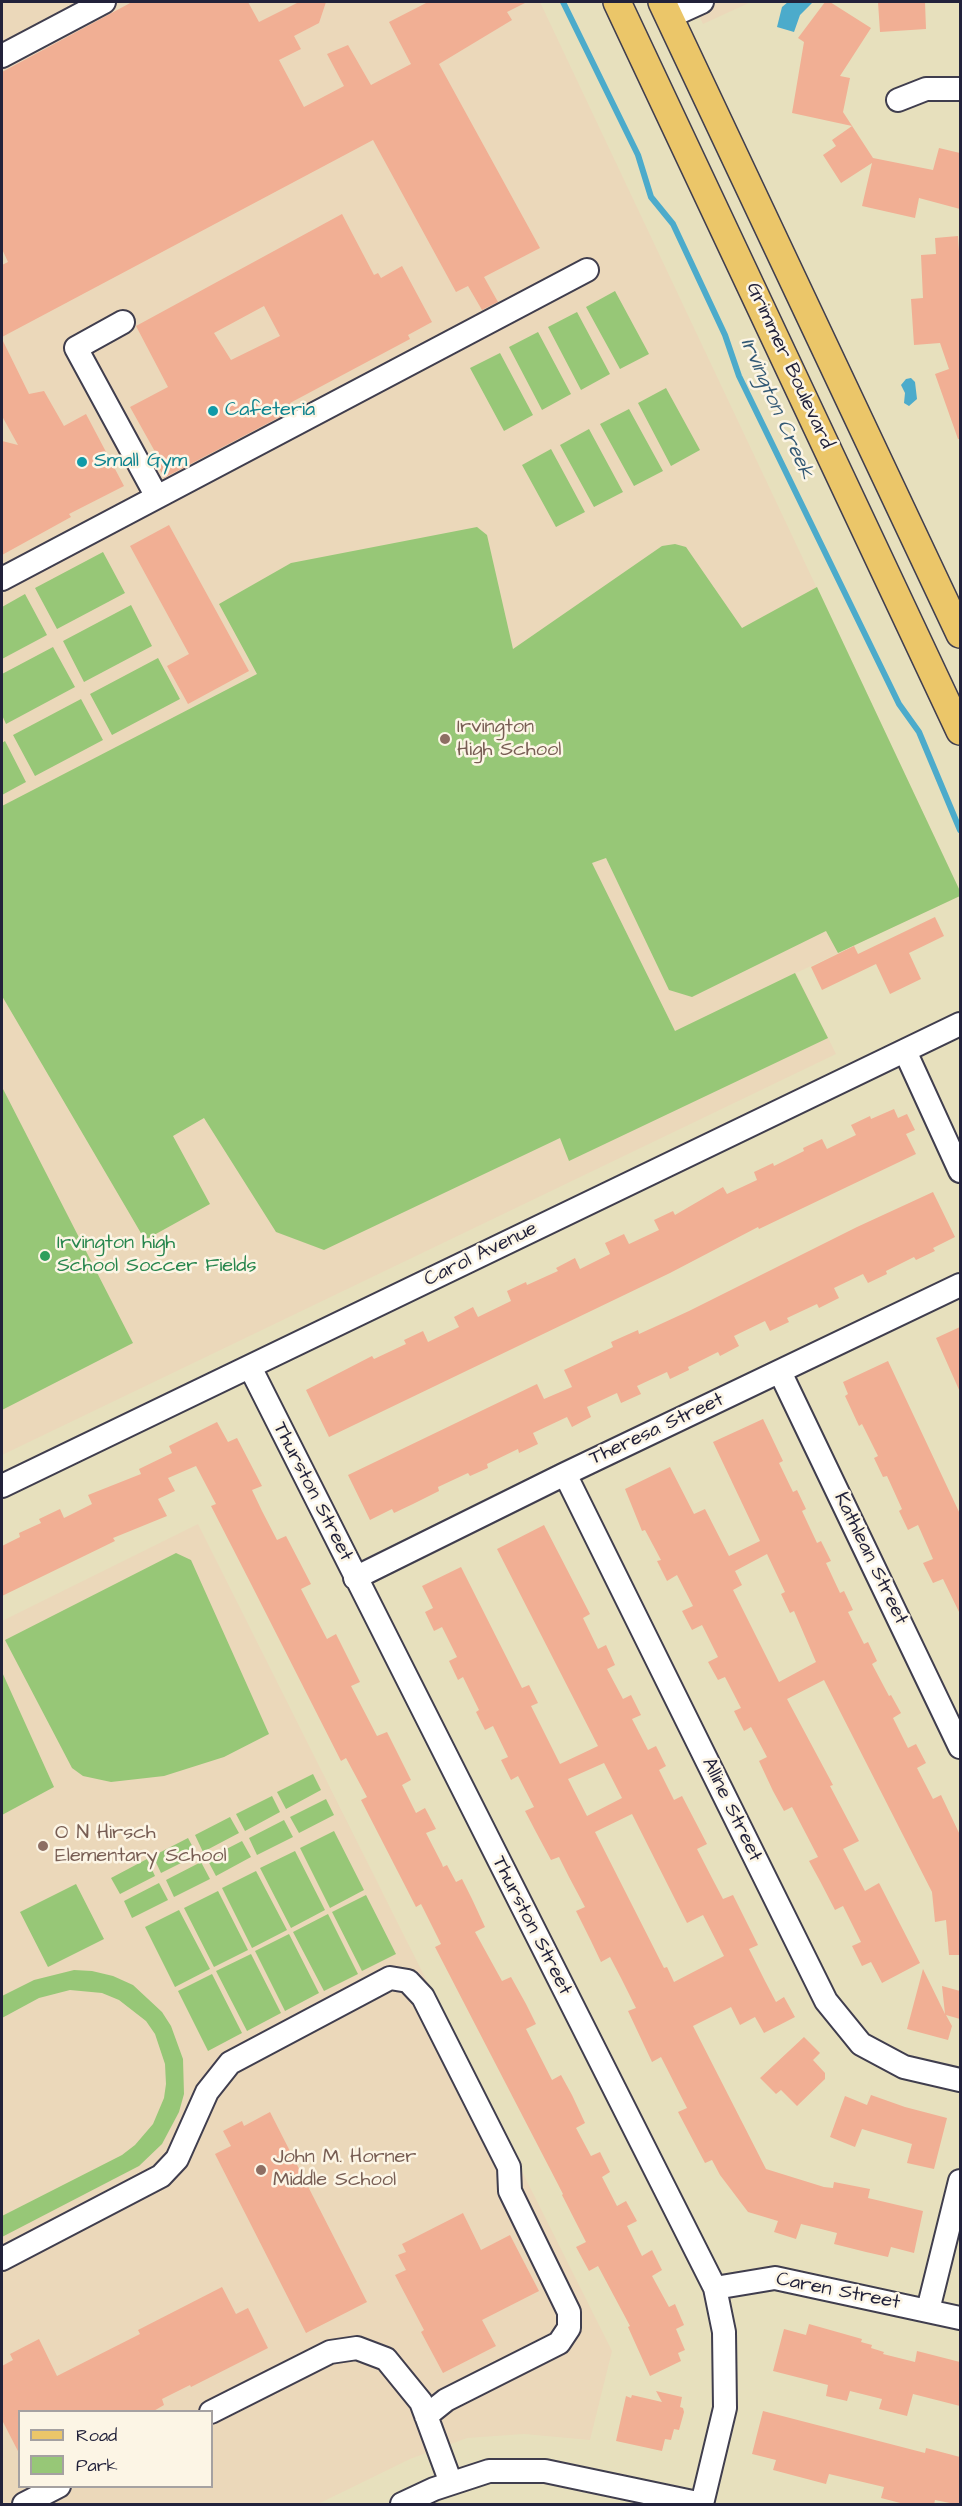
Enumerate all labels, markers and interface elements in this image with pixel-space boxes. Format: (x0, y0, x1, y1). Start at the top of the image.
street label: Grimmer Boulevard (740, 279, 838, 453)
water label: Irvington Creek (734, 335, 818, 483)
place label: Cafeteria (225, 399, 315, 423)
marker: Cafeteria (206, 404, 220, 418)
place label: Small Gym (94, 450, 187, 474)
marker: Small Gym (75, 455, 89, 469)
place label: Irvington High School (457, 716, 561, 763)
marker: Irvington High School (438, 732, 452, 746)
street label: Carol Avenue (421, 1217, 541, 1293)
place label: Irvington high School Soccer Fields (57, 1232, 256, 1279)
marker: Irvington high School Soccer Fields (38, 1249, 52, 1263)
street label: Theresa Street (586, 1388, 728, 1472)
street label: Thurston Street (267, 1419, 357, 1565)
street label: Kathlean Street (828, 1489, 912, 1629)
street label: Alline Street (696, 1754, 766, 1866)
place label: O N Hirsch Elementary School (55, 1822, 227, 1869)
marker: O N Hirsch Elementary School (36, 1839, 50, 1853)
street label: Thurston Street (486, 1853, 576, 1999)
place label: John M. Horner Middle School (273, 2146, 416, 2193)
marker: John M. Horner Middle School (254, 2163, 268, 2177)
street label: Caren Street (774, 2268, 902, 2316)
legend (18, 2410, 213, 2488)
text: Road (76, 2423, 117, 2448)
text: Park (76, 2453, 118, 2478)

